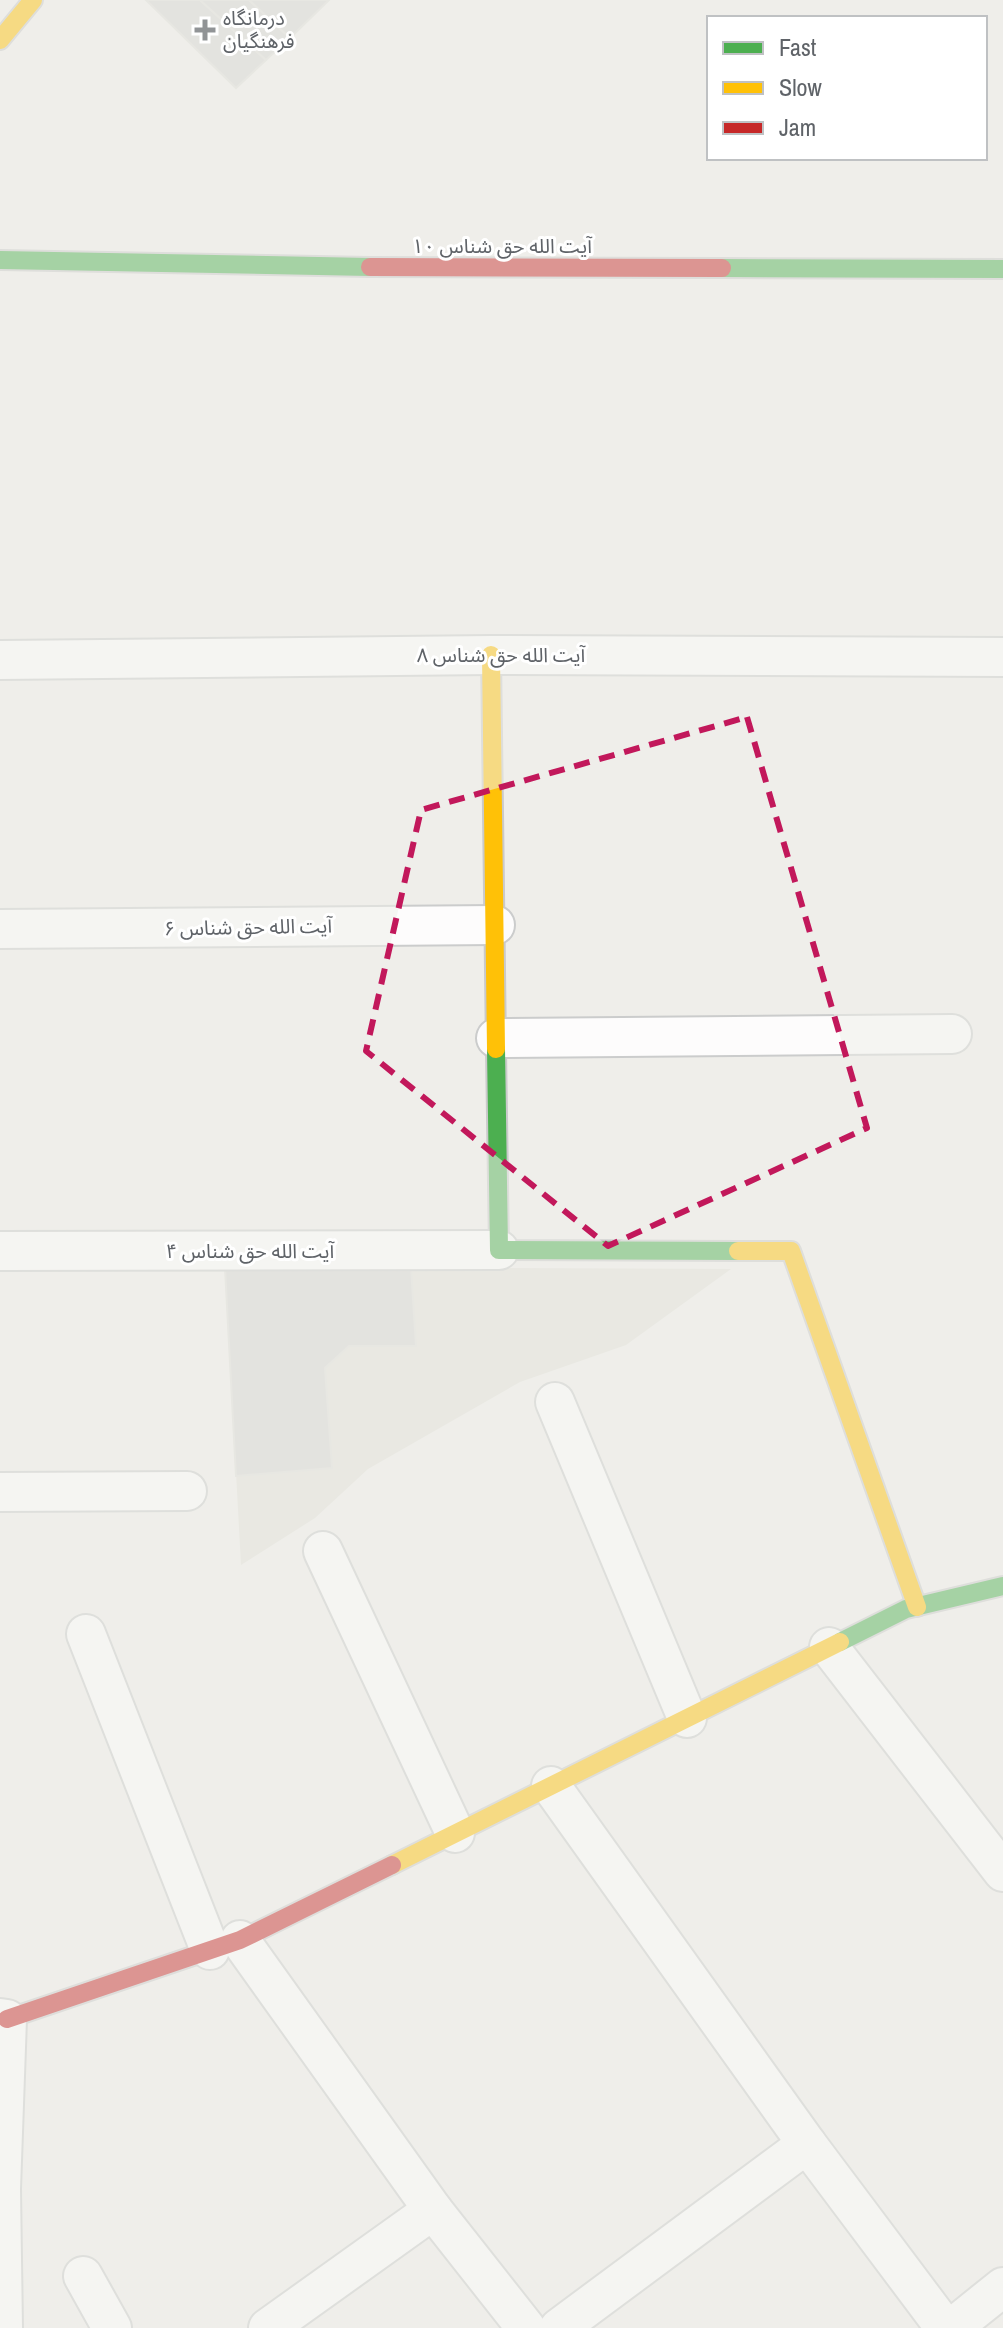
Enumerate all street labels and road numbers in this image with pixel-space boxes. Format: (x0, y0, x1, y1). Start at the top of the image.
street label: آیت الله حق شناس ۱۰ (412, 232, 593, 259)
street label: آیت الله حق شناس ۸ (417, 641, 586, 668)
street label: آیت الله حق شناس ۶ (164, 912, 334, 941)
street label: آیت الله حق شناس ۴ (166, 1237, 335, 1264)

